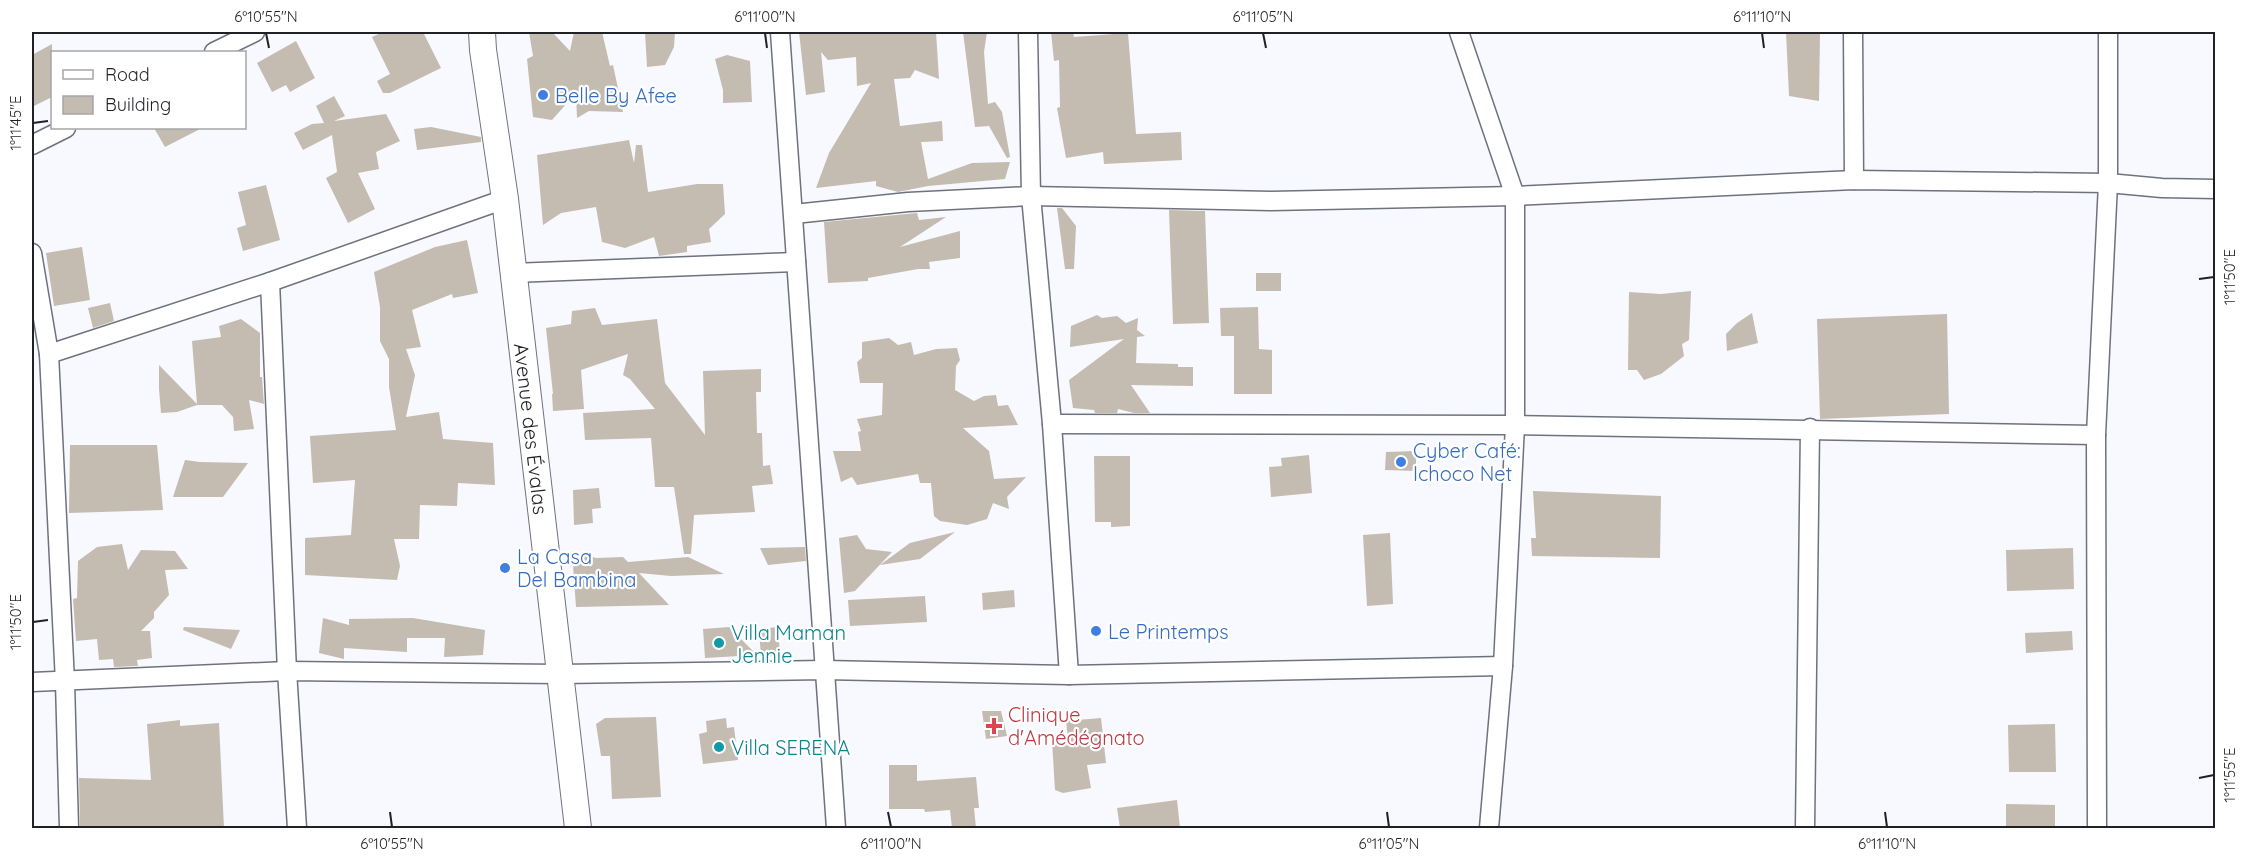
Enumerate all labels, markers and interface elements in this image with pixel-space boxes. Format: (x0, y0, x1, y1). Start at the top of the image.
text: 6°10'55"N (234, 7, 298, 26)
text: 6°11'00"N (734, 7, 796, 26)
text: 6°11'05"N (1233, 7, 1293, 26)
text: 6°11'10"N (1733, 7, 1791, 26)
legend (51, 51, 246, 129)
text: Road (105, 63, 150, 86)
place label: Belle By Afee (555, 83, 677, 108)
marker: Belle By Afee (536, 88, 550, 102)
text: Building (105, 93, 171, 116)
text: 1°11'45"E (6, 96, 25, 150)
text: 1°11'50"E (2220, 249, 2239, 305)
street label: Avenue des Évalas (509, 342, 554, 516)
place label: Cyber Café: Ichoco Net (1413, 438, 1521, 486)
marker: Cyber Café: Ichoco Net (1394, 455, 1408, 469)
place label: La Casa Del Bambina (517, 544, 636, 592)
marker: La Casa Del Bambina (498, 561, 512, 575)
text: 1°11'50"E (6, 594, 25, 650)
place label: Le Printemps (1108, 619, 1229, 644)
place label: Villa Maman Jennie (731, 620, 846, 668)
marker: Le Printemps (1089, 624, 1103, 638)
marker: Villa Maman Jennie (712, 636, 726, 650)
place label: Clinique d'Amédégnato (1008, 702, 1145, 750)
marker: Clinique d'Amédégnato (985, 717, 1003, 735)
place label: Villa SERENA (731, 735, 850, 760)
marker: Villa SERENA (712, 740, 726, 754)
text: 1°11'55"E (2220, 747, 2239, 803)
text: 6°10'55"N (360, 834, 424, 853)
text: 6°11'00"N (860, 834, 922, 853)
text: 6°11'05"N (1359, 834, 1419, 853)
text: 6°11'10"N (1858, 834, 1916, 853)

